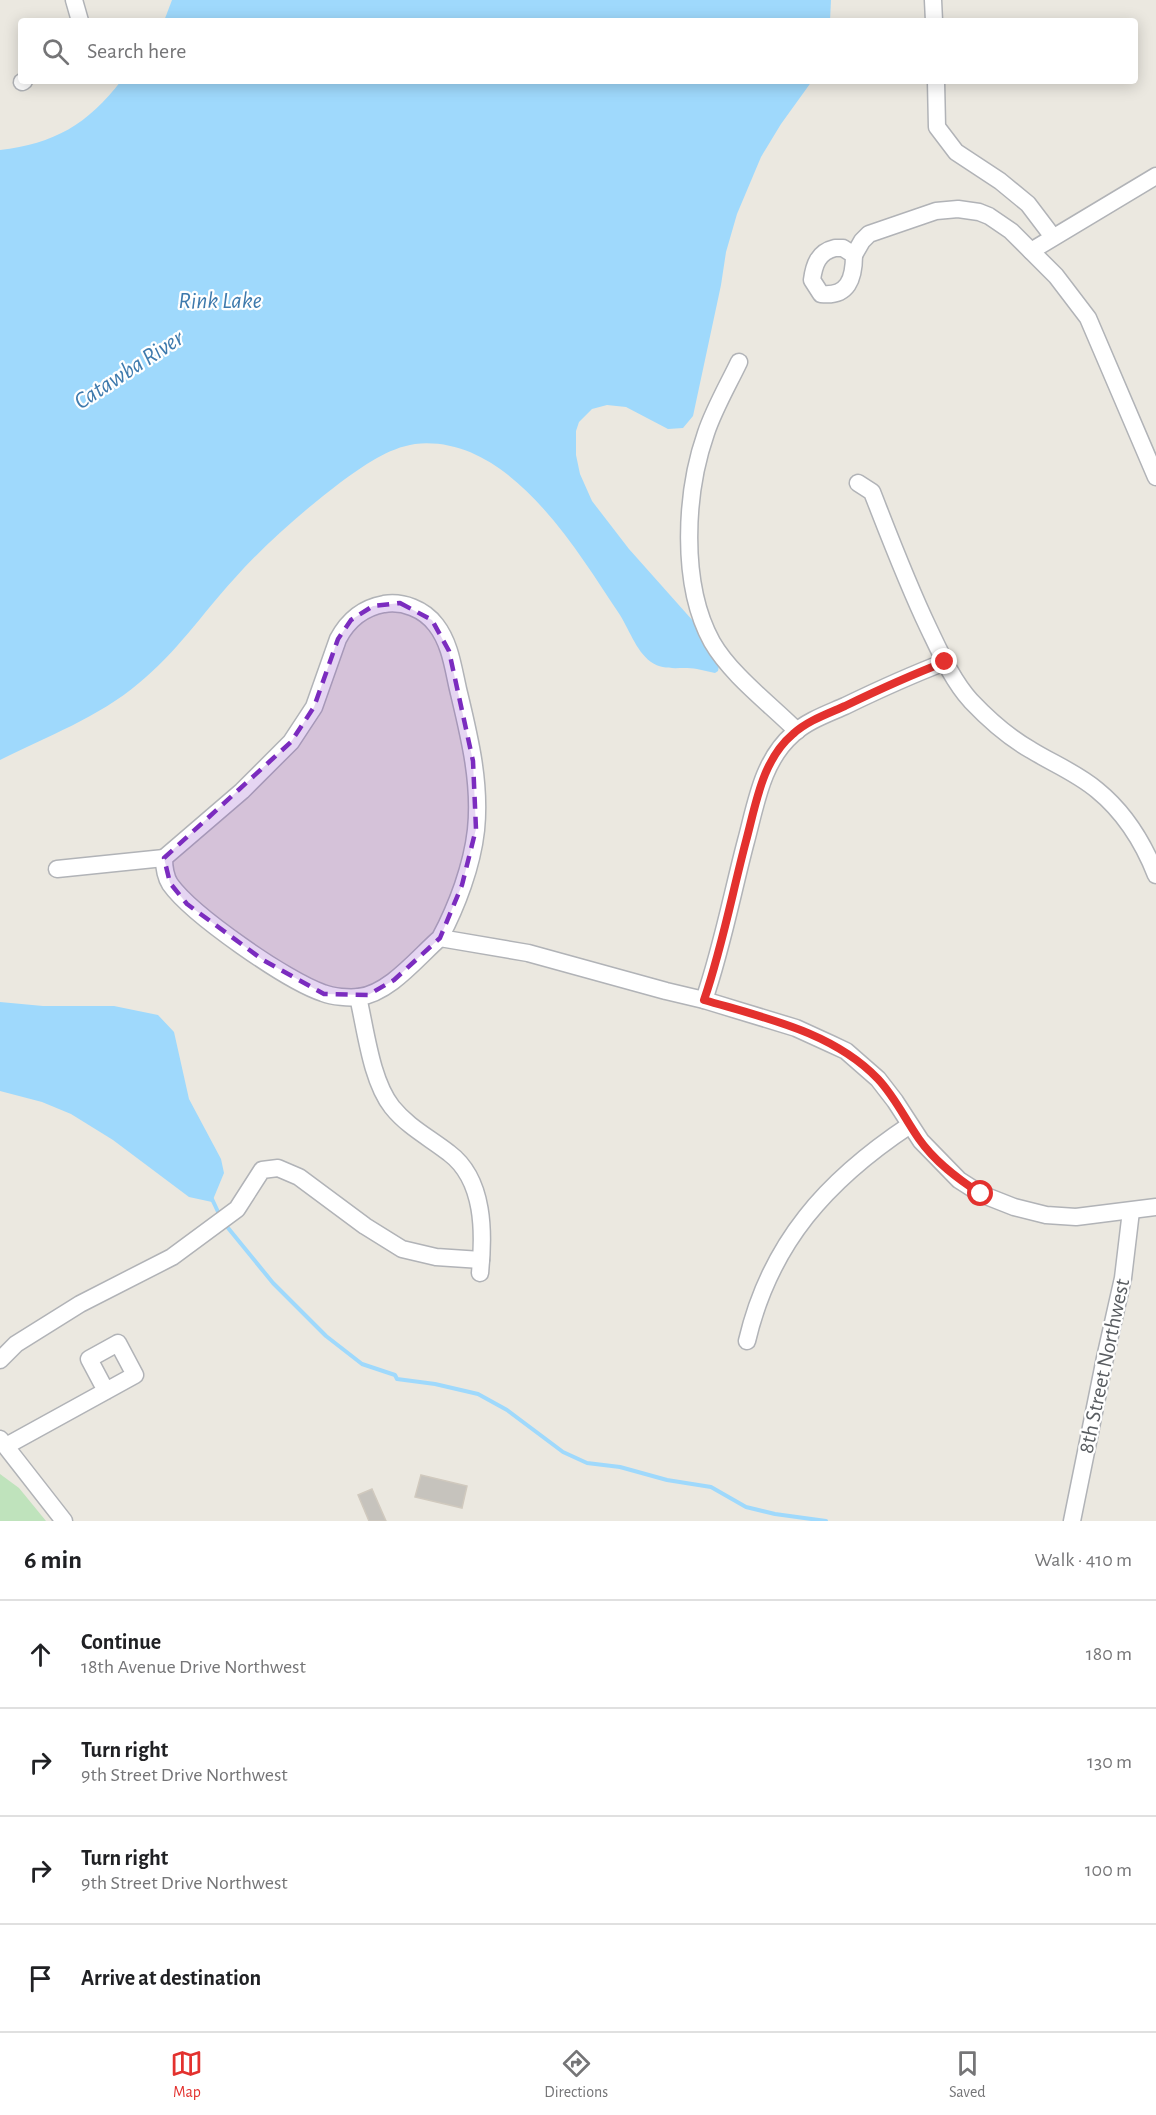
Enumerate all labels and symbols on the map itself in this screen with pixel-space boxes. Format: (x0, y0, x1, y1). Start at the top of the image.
water label: Rink Lake (178, 289, 262, 313)
water label: Catawba River (70, 325, 189, 414)
route end (931, 648, 957, 674)
route start (967, 1180, 993, 1206)
street label: 8th Street Northwest (1075, 1277, 1133, 1455)

